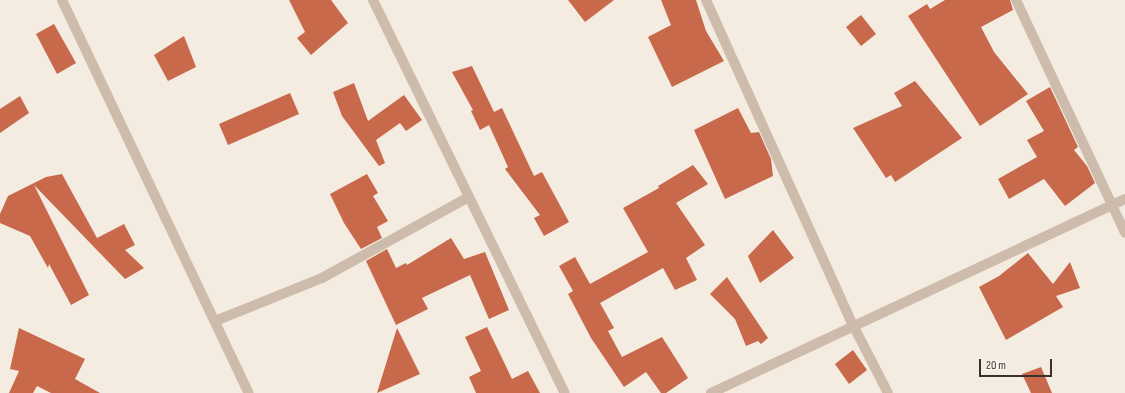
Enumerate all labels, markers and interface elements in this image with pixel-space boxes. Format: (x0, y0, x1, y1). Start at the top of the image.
scale bar (981, 351, 1054, 377)
text: 20 m (986, 358, 1006, 373)

